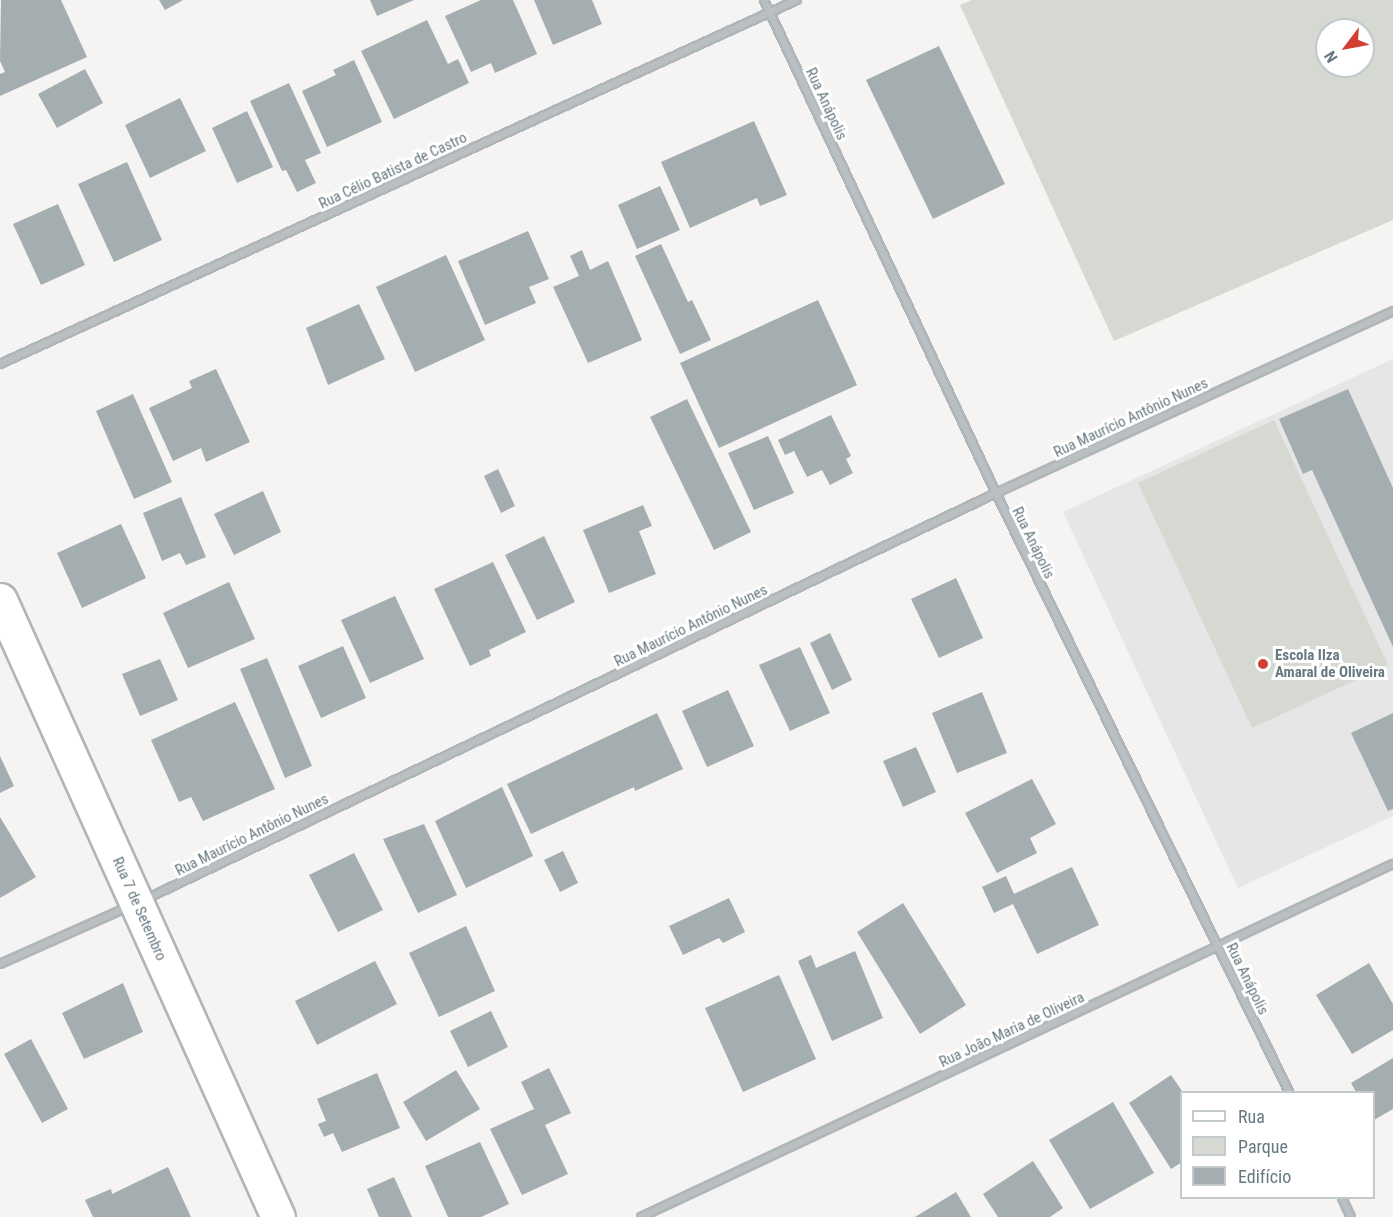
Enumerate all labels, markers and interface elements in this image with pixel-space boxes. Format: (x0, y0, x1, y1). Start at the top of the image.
north arrow (1315, 18, 1375, 78)
text: N (1320, 48, 1342, 66)
street label: Rua Anápolis (801, 65, 851, 143)
street label: Rua Célio Batista de Castro (316, 129, 470, 213)
street label: Rua Maurício Antônio Nunes (1051, 374, 1211, 462)
street label: Rua Anápolis (1008, 504, 1058, 582)
street label: Rua Maurício Antônio Nunes (611, 581, 771, 671)
place label: Escola Ilza Amaral de Oliveira (1275, 646, 1385, 681)
marker: Escola Ilza Amaral de Oliveira (1256, 657, 1270, 671)
street label: Rua Maurício Antônio Nunes (172, 790, 332, 880)
street label: Rua 7 de Setembro (108, 854, 170, 964)
street label: Rua Anápolis (1222, 940, 1272, 1018)
street label: Rua João Maria de Oliveira (937, 988, 1087, 1072)
legend (1180, 1091, 1375, 1199)
text: Rua (1238, 1106, 1265, 1127)
text: Parque (1238, 1136, 1288, 1157)
text: Edifício (1238, 1166, 1291, 1187)

